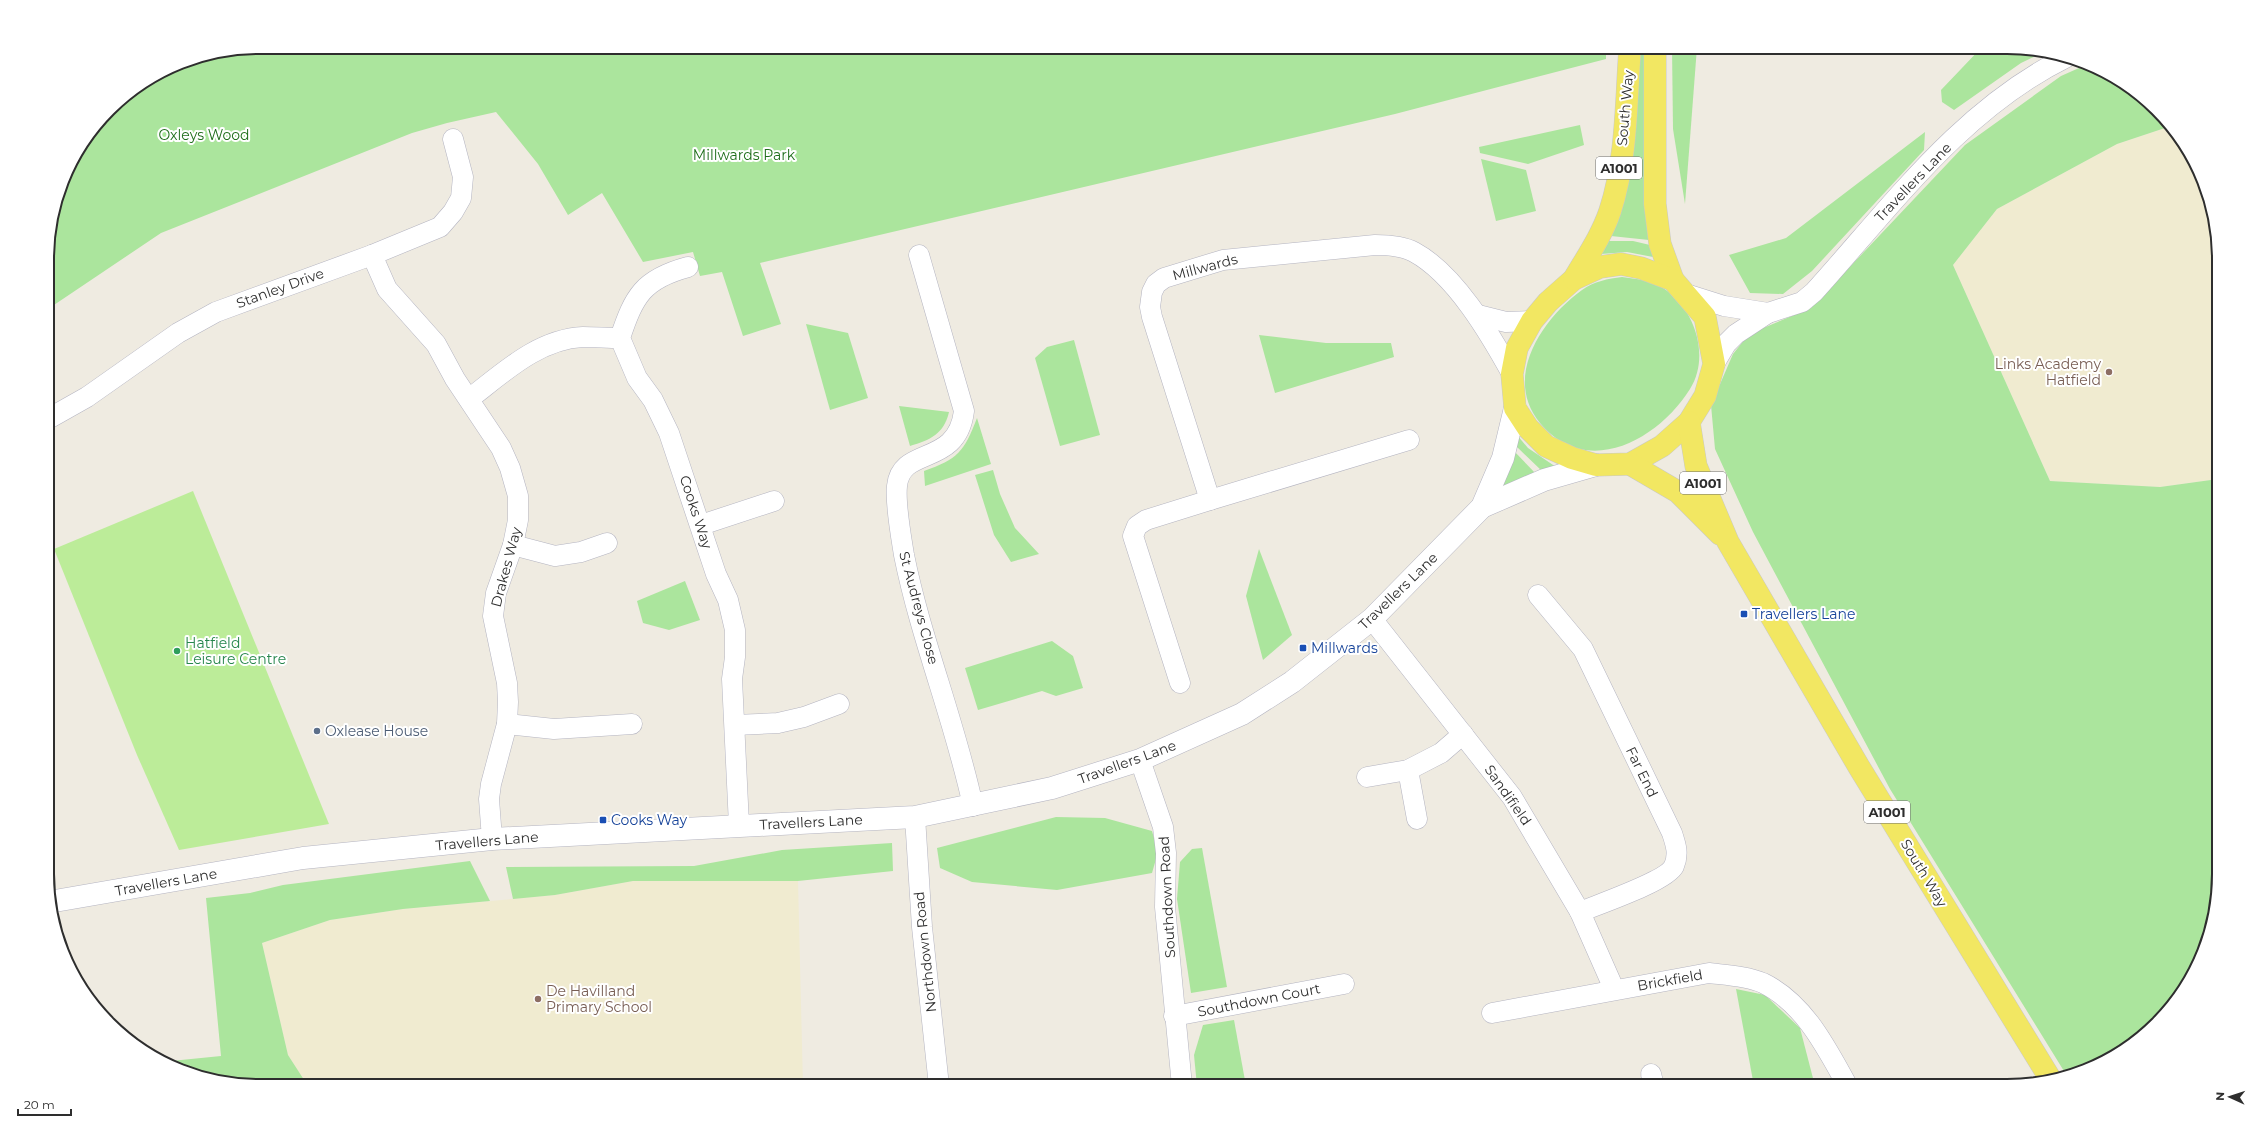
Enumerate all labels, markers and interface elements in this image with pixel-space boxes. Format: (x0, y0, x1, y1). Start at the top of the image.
street label: South Way (1613, 69, 1637, 147)
park label: Oxleys Wood (158, 126, 250, 144)
street label: Travellers Lane (1871, 139, 1955, 225)
park label: Millwards Park (693, 146, 796, 164)
road number: A1001 (1596, 157, 1642, 179)
street label: Millwards (1170, 250, 1240, 284)
street label: Stanley Drive (234, 264, 326, 312)
place label: Links Academy Hatfield (1995, 355, 2101, 389)
marker: Links Academy Hatfield (2104, 367, 2114, 377)
road number: A1001 (1680, 472, 1726, 494)
street label: Cooks Way (676, 473, 716, 551)
street label: Drakes Way (487, 525, 525, 609)
street label: St Audreys Close (895, 549, 943, 667)
street label: Travellers Lane (1355, 549, 1441, 633)
place label: Travellers Lane (1752, 605, 1855, 623)
marker: Travellers Lane (1739, 609, 1749, 619)
place label: Hatfield Leisure Centre (185, 634, 286, 668)
place label: Millwards (1311, 639, 1378, 657)
marker: Millwards (1298, 643, 1308, 653)
marker: Hatfield Leisure Centre (172, 646, 182, 656)
place label: Oxlease House (325, 722, 428, 740)
marker: Oxlease House (312, 726, 322, 736)
street label: Travellers Lane (1075, 736, 1179, 788)
street label: Far End (1622, 744, 1662, 800)
street label: Sandifield (1481, 761, 1535, 829)
road number: A1001 (1864, 801, 1910, 823)
street label: Travellers Lane (759, 810, 863, 834)
place label: Cooks Way (611, 811, 688, 829)
marker: Cooks Way (598, 815, 608, 825)
street label: Travellers Lane (435, 828, 539, 854)
street label: Southdown Road (1155, 836, 1179, 958)
street label: South Way (1897, 836, 1951, 911)
street label: Travellers Lane (114, 864, 218, 900)
street label: Northdown Road (910, 891, 940, 1013)
street label: Brickfield (1636, 965, 1704, 995)
street label: Southdown Court (1196, 979, 1322, 1021)
place label: De Havilland Primary School (546, 982, 652, 1016)
marker: De Havilland Primary School (533, 994, 543, 1004)
north arrow (2210, 1077, 2250, 1117)
scale bar (18, 1091, 71, 1117)
text: N (2213, 1092, 2227, 1101)
text: 20 m (24, 1097, 55, 1112)

